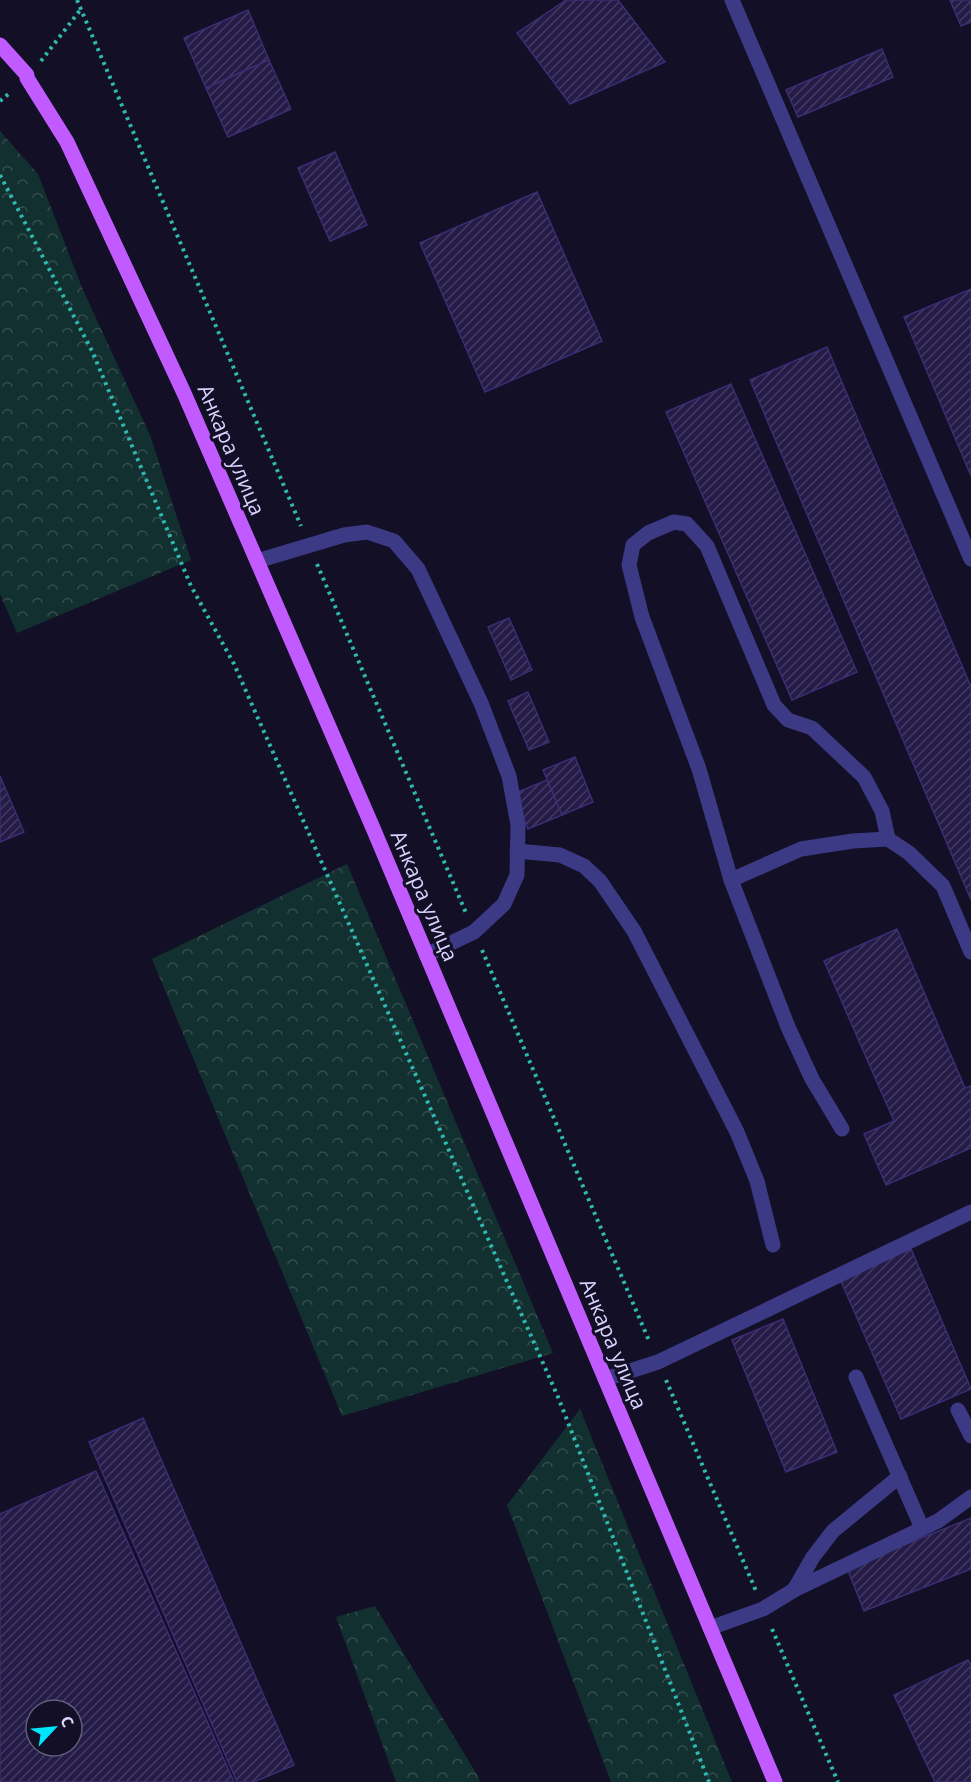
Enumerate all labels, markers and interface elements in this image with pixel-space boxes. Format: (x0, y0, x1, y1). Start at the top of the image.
street label: Анкара улица (192, 380, 272, 519)
street label: Анкара улица (385, 826, 465, 965)
street label: Анкара улица (574, 1274, 654, 1413)
north arrow (24, 1698, 84, 1758)
text: С (55, 1712, 80, 1731)

